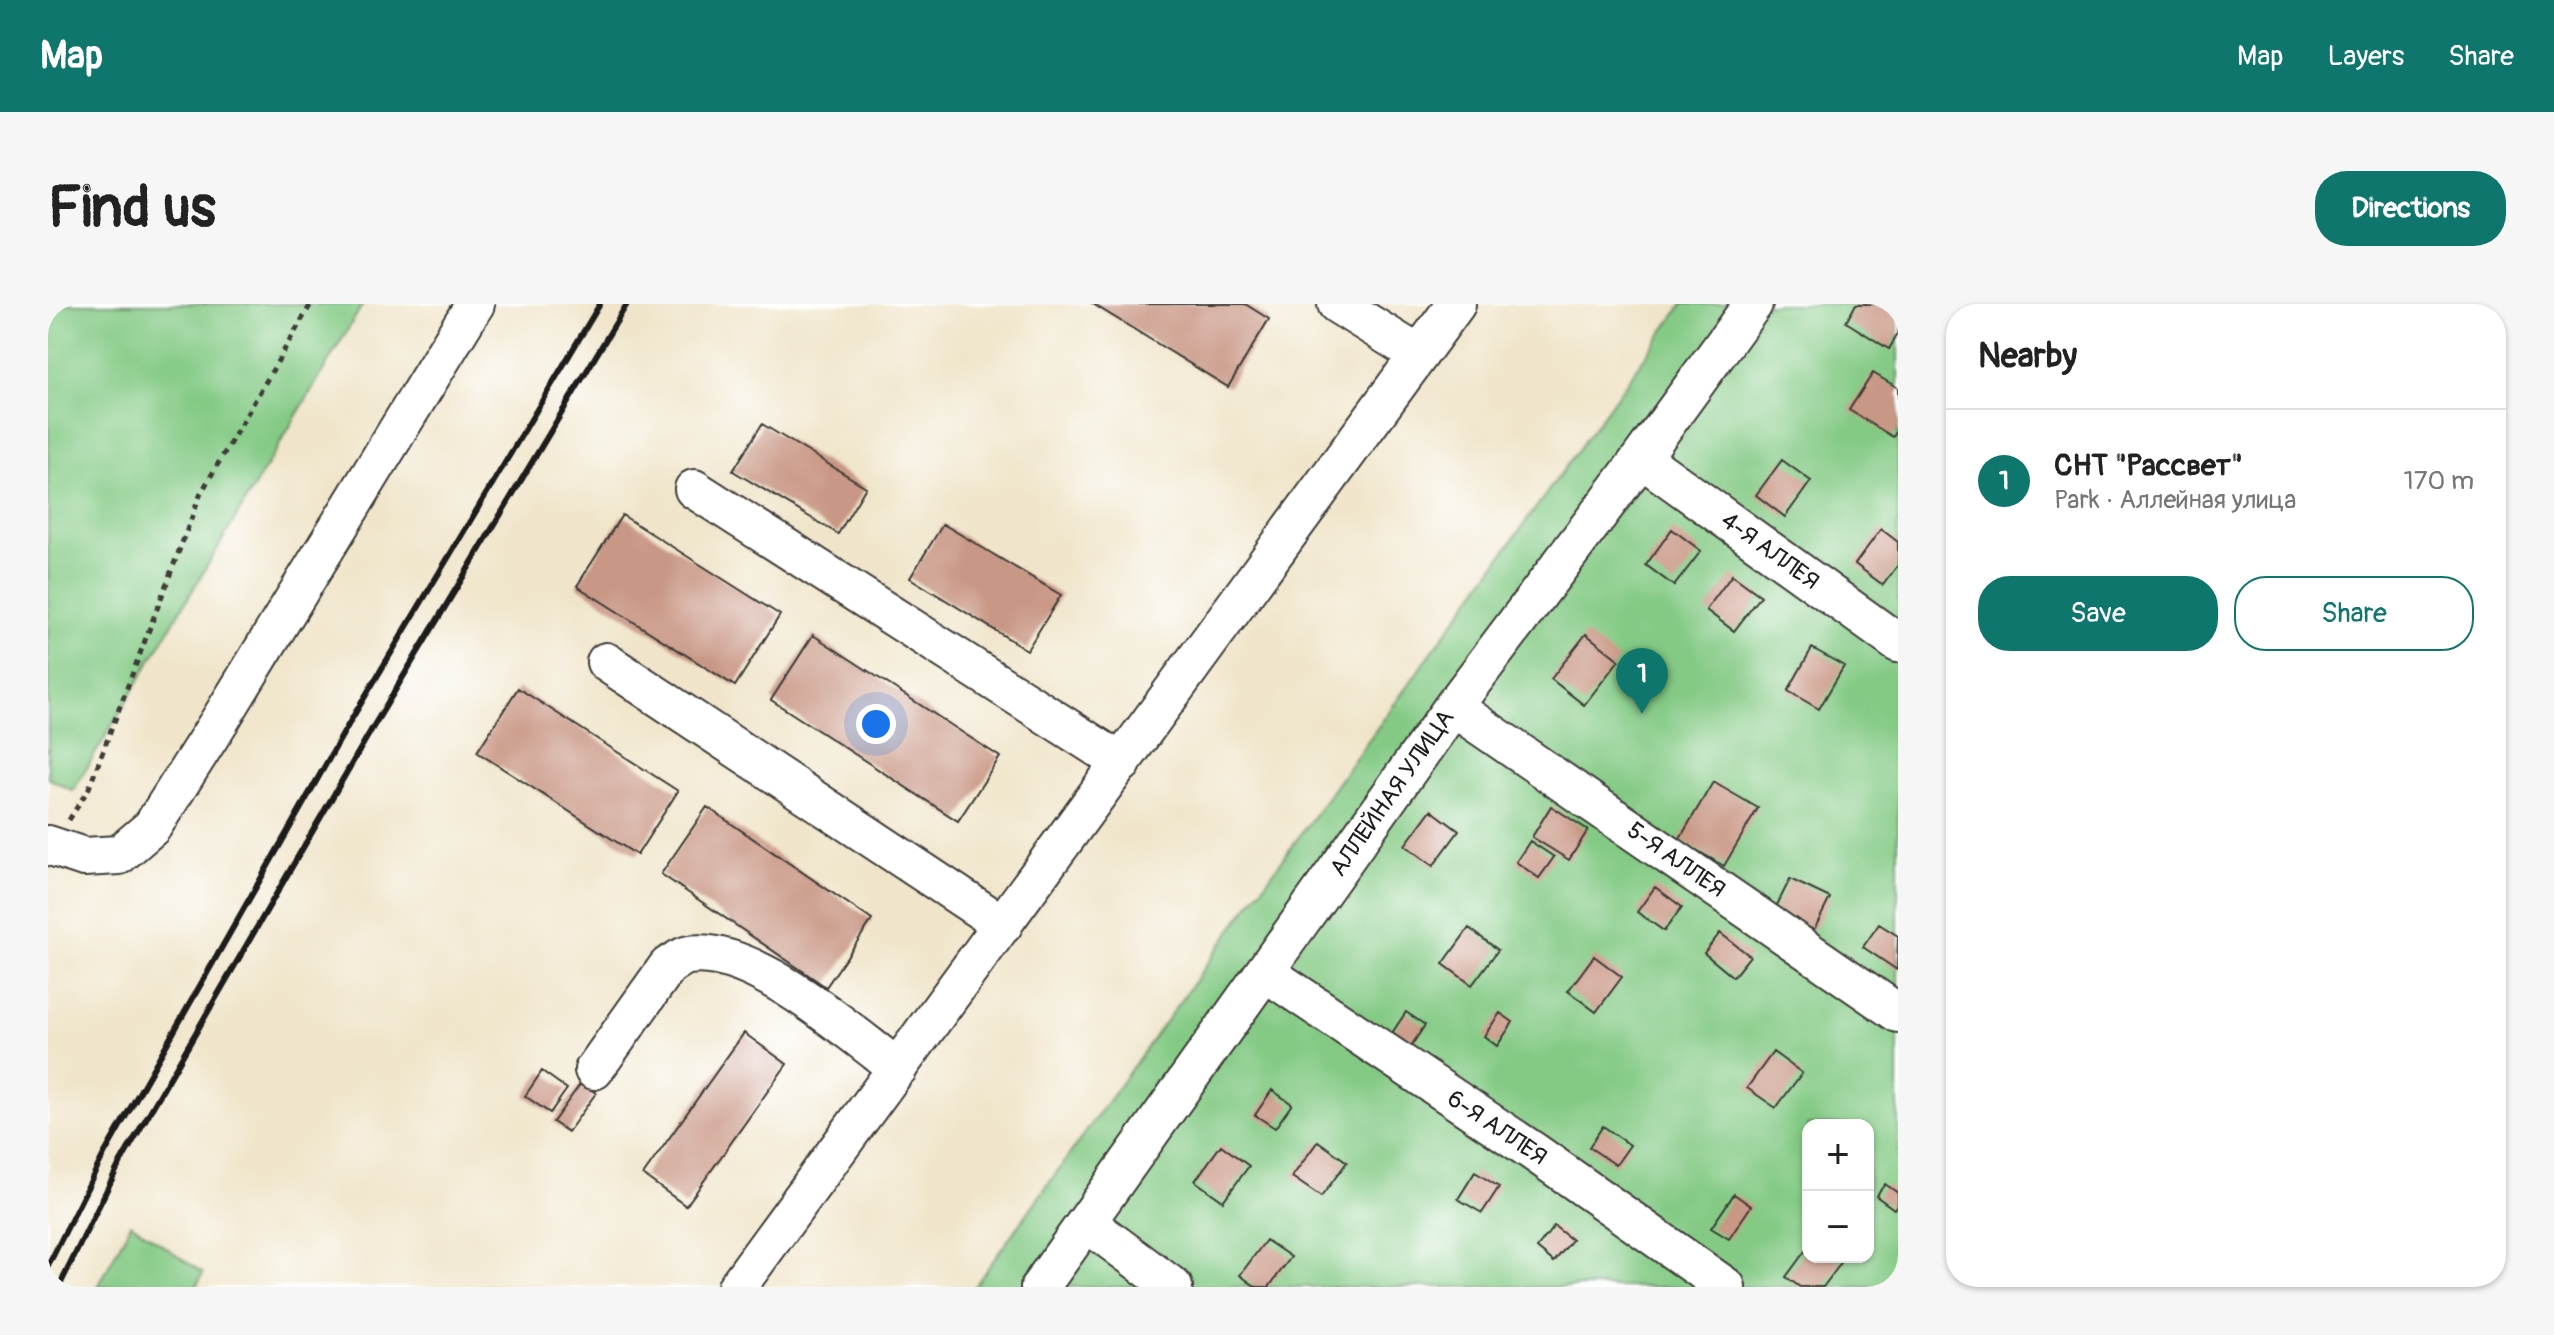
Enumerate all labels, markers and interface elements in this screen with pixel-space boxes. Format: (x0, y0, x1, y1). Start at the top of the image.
text: Map (40, 32, 103, 80)
text: Map (2237, 39, 2283, 74)
text: Layers (2327, 39, 2404, 74)
text: Share (2448, 39, 2514, 74)
button: Directions (2315, 171, 2506, 246)
text: Find us (48, 174, 216, 243)
text: Nearby (1978, 335, 2077, 378)
text: СНТ "Рассвет" (2054, 447, 2243, 484)
text: 1 (1999, 465, 2009, 497)
text: 170 m (2404, 465, 2474, 497)
text: Park · Аллейная улица (2054, 484, 2296, 516)
street label: 4-Я АЛЛЕЯ (1715, 506, 1825, 596)
button: Save (1978, 576, 2218, 651)
button: Share (2234, 576, 2474, 651)
pin: 1 (1616, 648, 1668, 714)
your location (856, 704, 896, 744)
street label: АЛЛЕЙНАЯ УЛИЦА (1324, 704, 1460, 882)
street label: 5-Я АЛЛЕЯ (1621, 816, 1731, 904)
street label: 6-Я АЛЛЕЯ (1442, 1084, 1552, 1172)
map controls (1802, 1119, 1874, 1263)
button: + (1802, 1119, 1874, 1191)
button: − (1802, 1191, 1874, 1263)

